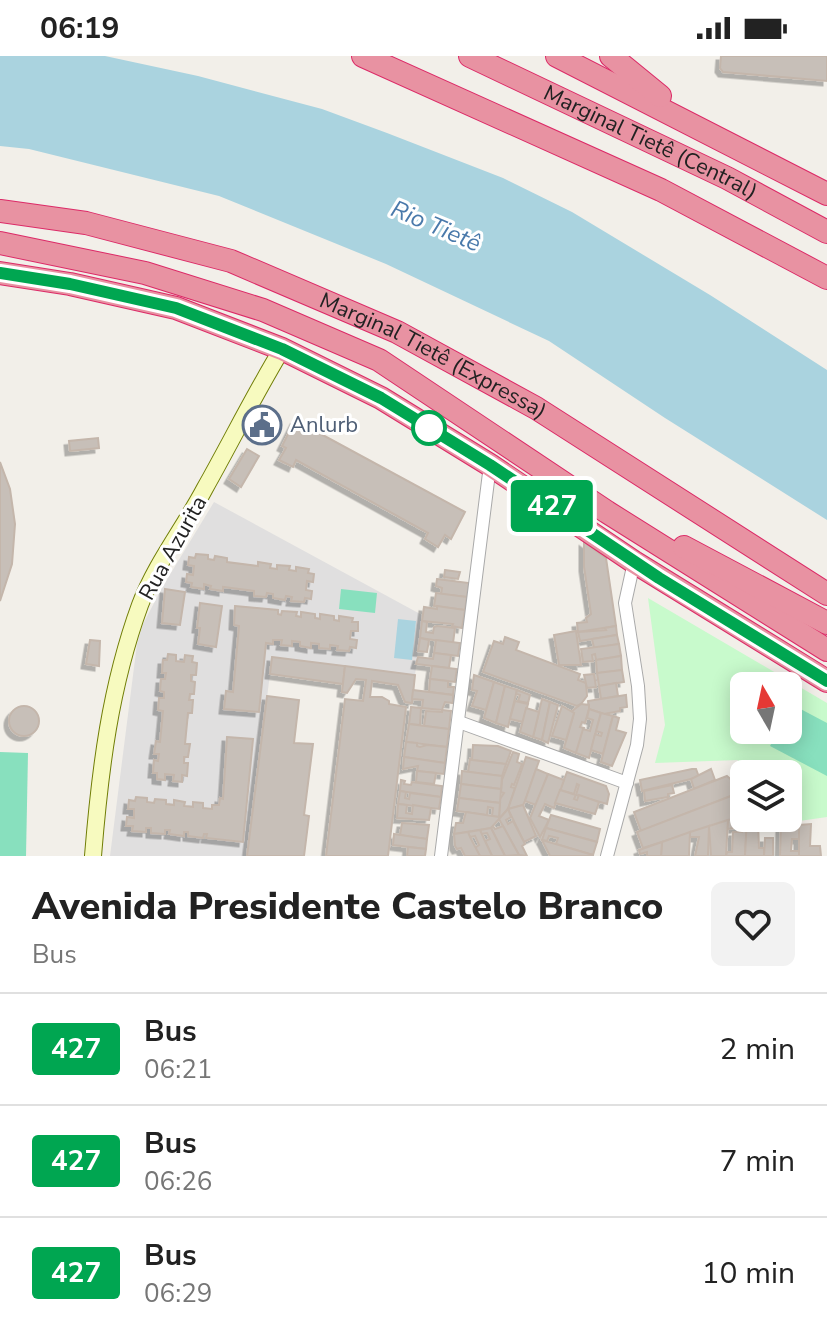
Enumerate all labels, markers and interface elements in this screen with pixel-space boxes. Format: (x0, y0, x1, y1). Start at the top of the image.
text: 06:19 (40, 8, 119, 49)
street label: Marginal Tietê (Central) (539, 78, 763, 207)
water label: Rio Tietê (386, 193, 486, 259)
street label: Marginal Tietê (Expressa) (315, 286, 552, 426)
public building icon: Anlurb (241, 404, 283, 446)
place label: Anlurb (290, 410, 358, 440)
unlabelled marker (412, 411, 446, 445)
line badge: 427 (506, 480, 598, 532)
text: 427 (527, 487, 577, 525)
street label: Rua Azurita (132, 490, 214, 606)
north arrow (730, 672, 802, 744)
map controls (730, 672, 802, 832)
button: layers (730, 760, 802, 832)
text: Avenida Presidente Castelo Branco (32, 881, 663, 932)
button: heart (711, 882, 795, 966)
text: Bus (32, 937, 77, 972)
text: Bus (144, 1011, 197, 1052)
text: 2 min (720, 1029, 795, 1070)
text: 427 (51, 1030, 101, 1068)
text: 06:21 (144, 1052, 212, 1087)
text: Bus (144, 1123, 197, 1164)
text: 7 min (720, 1141, 795, 1182)
text: 427 (51, 1142, 101, 1180)
text: 06:26 (144, 1164, 212, 1199)
text: Bus (144, 1235, 197, 1276)
text: 10 min (702, 1253, 795, 1294)
text: 427 (51, 1254, 101, 1292)
text: 06:29 (144, 1276, 212, 1311)

